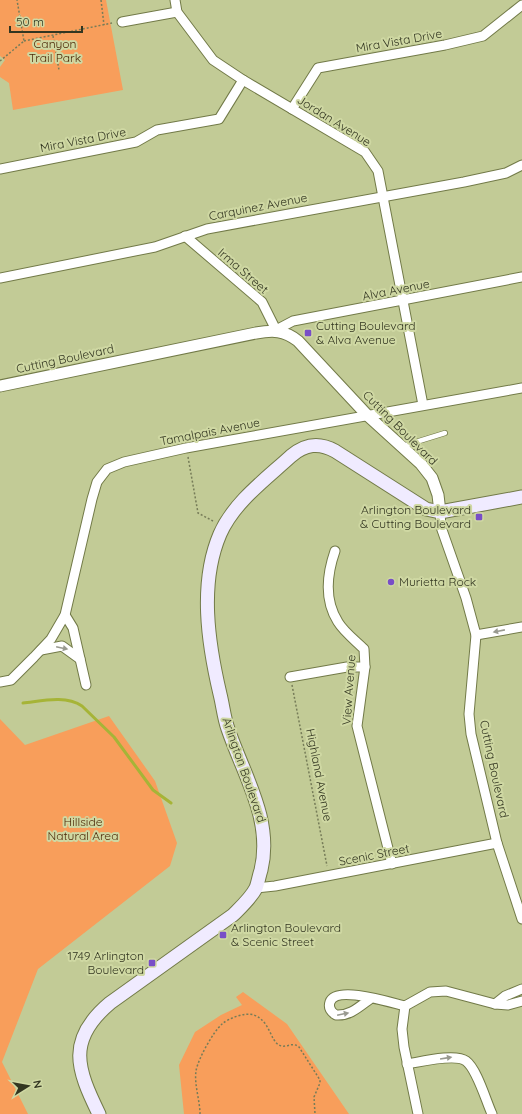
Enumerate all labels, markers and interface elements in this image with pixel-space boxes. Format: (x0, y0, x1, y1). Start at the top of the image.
scale bar (10, 8, 82, 34)
text: 50 m (16, 14, 44, 29)
street label: Mira Vista Drive (355, 26, 443, 55)
park label: Canyon Trail Park (29, 36, 81, 65)
street label: Jordan Avenue (295, 92, 374, 149)
street label: Mira Vista Drive (39, 124, 127, 155)
street label: Carquinez Avenue (207, 190, 309, 223)
street label: Irma Street (215, 245, 272, 297)
street label: Alva Avenue (361, 276, 431, 303)
place label: Cutting Boulevard & Alva Avenue (316, 318, 416, 347)
marker: Cutting Boulevard & Alva Avenue (303, 328, 313, 338)
street label: Cutting Boulevard (15, 341, 115, 376)
street label: Cutting Boulevard (360, 387, 441, 468)
street label: Tamalpais Avenue (159, 414, 261, 449)
place label: Arlington Boulevard & Cutting Boulevard (360, 502, 471, 531)
marker: Arlington Boulevard & Cutting Boulevard (474, 512, 484, 522)
place label: Murietta Rock (399, 574, 476, 589)
marker: Murietta Rock (386, 577, 396, 587)
one-way arrow (493, 628, 505, 634)
one-way arrow (55, 646, 68, 652)
street label: View Avenue (339, 654, 358, 726)
street label: Arlington Boulevard (219, 715, 269, 824)
street label: Cutting Boulevard (477, 719, 512, 819)
street label: Highland Avenue (303, 727, 336, 823)
park label: Hillside Natural Area (48, 814, 118, 843)
street label: Scenic Street (337, 840, 410, 869)
place label: Arlington Boulevard & Scenic Street (231, 920, 341, 949)
marker: Arlington Boulevard & Scenic Street (218, 930, 228, 940)
place label: 1749 Arlington Boulevard (67, 948, 144, 977)
marker: 1749 Arlington Boulevard (147, 958, 157, 968)
one-way arrow (337, 1011, 349, 1017)
one-way arrow (440, 1055, 452, 1061)
north arrow (8, 1066, 48, 1106)
text: N (30, 1079, 45, 1089)

